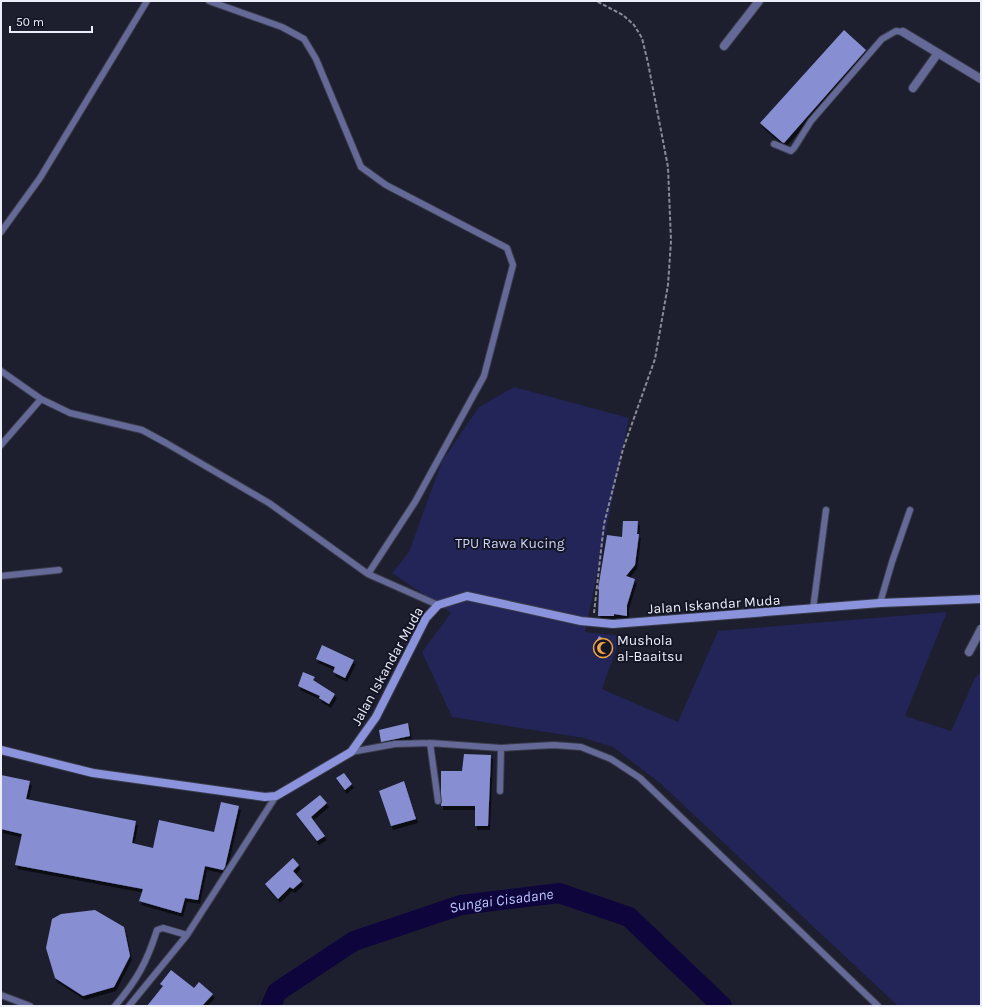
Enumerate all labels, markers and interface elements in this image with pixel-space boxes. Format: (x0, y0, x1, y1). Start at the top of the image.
scale bar (10, 8, 92, 34)
text: 50 m (16, 15, 44, 29)
park label: TPU Rawa Kucing (455, 535, 565, 552)
street label: Jalan Iskandar Muda (647, 591, 781, 618)
street label: Jalan Iskandar Muda (348, 604, 427, 728)
place label: Mushola al-Baaitsu (617, 632, 683, 665)
mosque icon: Mushola al-Baaitsu (592, 637, 614, 659)
water label: Sungai Cisadane (447, 885, 554, 917)

